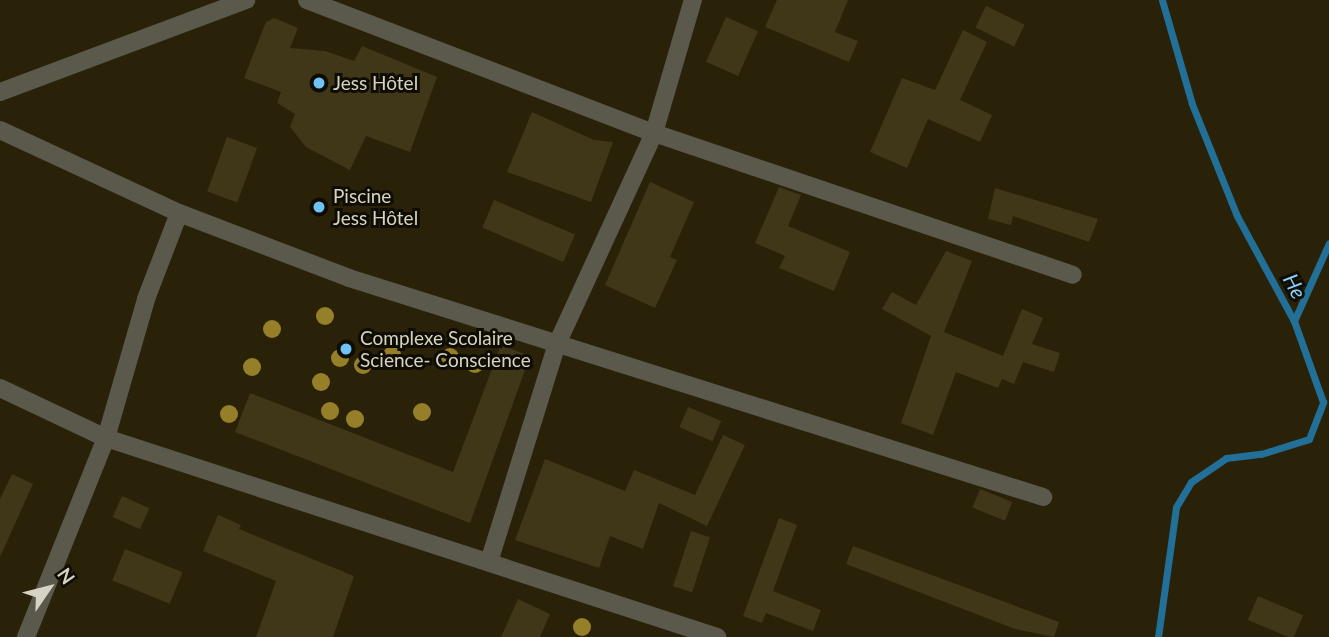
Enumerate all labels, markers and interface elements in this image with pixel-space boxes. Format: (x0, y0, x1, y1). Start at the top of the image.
place label: Jess Hôtel (333, 72, 418, 94)
marker: Jess Hôtel (311, 75, 327, 91)
place label: Piscine Jess Hôtel (333, 185, 418, 229)
marker: Piscine Jess Hôtel (311, 199, 327, 215)
water label: He (1278, 269, 1312, 303)
place label: Complexe Scolaire Science- Conscience (360, 327, 531, 371)
marker: Complexe Scolaire Science- Conscience (338, 341, 354, 357)
north arrow (14, 553, 84, 623)
text: N (53, 563, 80, 588)

